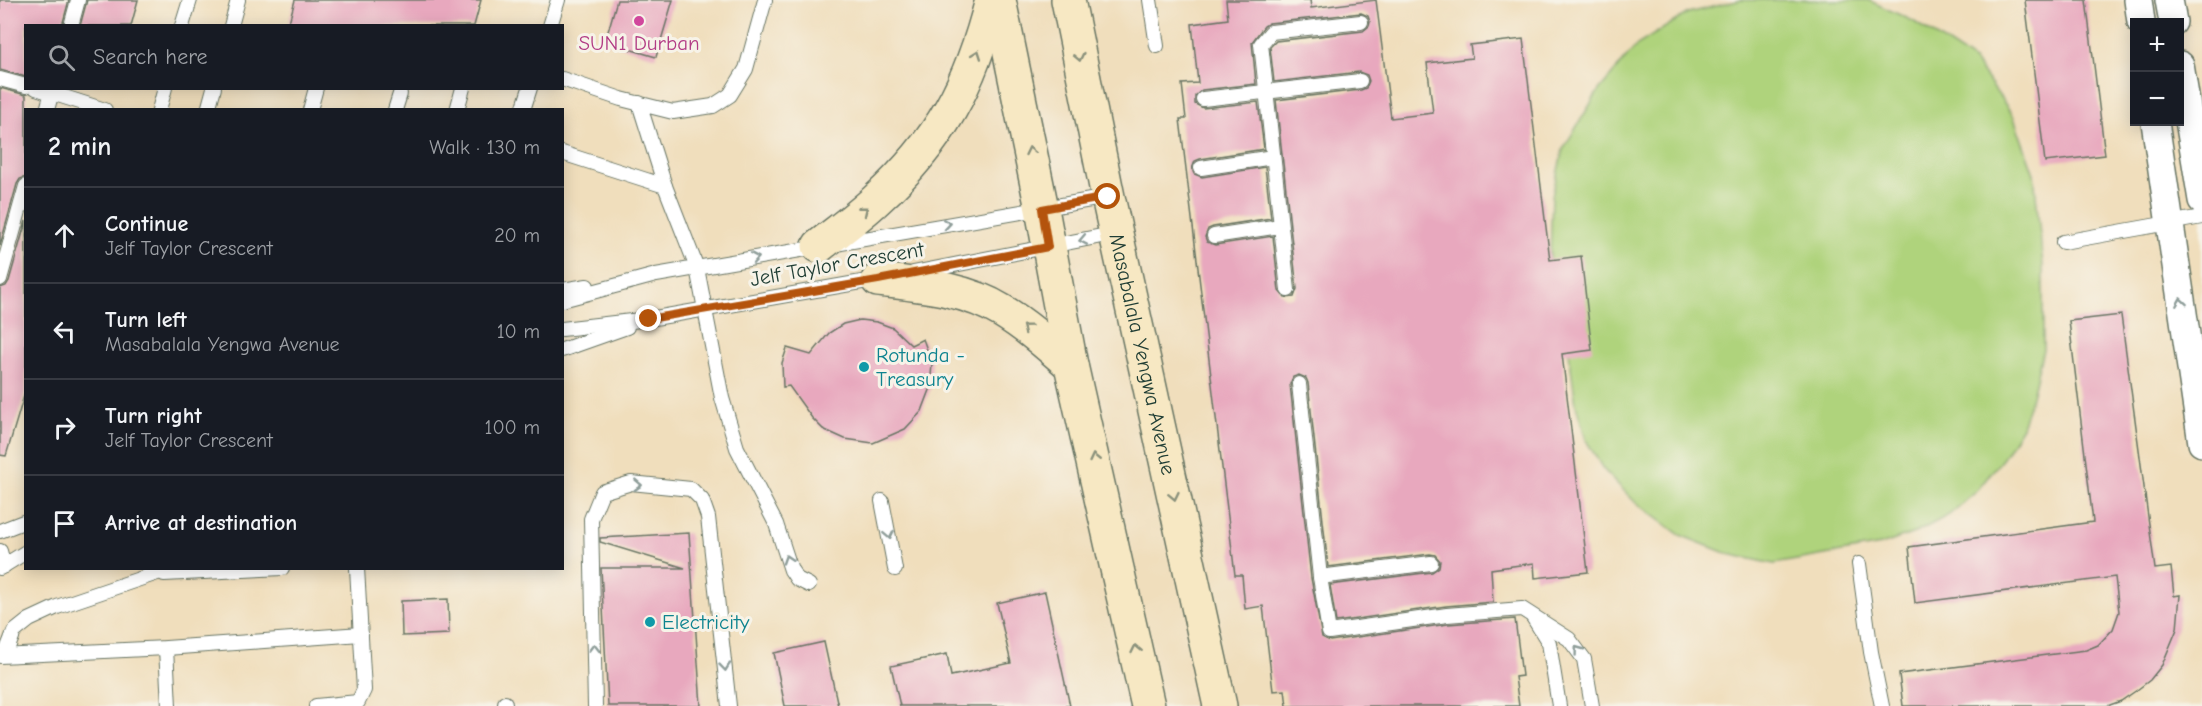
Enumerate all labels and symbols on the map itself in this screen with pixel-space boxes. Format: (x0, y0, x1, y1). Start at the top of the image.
marker: SUN1 Durban (632, 14, 646, 28)
place label: SUN1 Durban (578, 31, 700, 55)
one-way arrow (969, 49, 982, 59)
one-way arrow (1072, 52, 1085, 62)
one-way arrow (1024, 147, 1037, 157)
route start (1094, 183, 1120, 209)
one-way arrow (857, 206, 868, 217)
one-way arrow (942, 219, 951, 231)
street label: Masabalala Yengwa Avenue (1104, 231, 1181, 477)
one-way arrow (1078, 233, 1088, 246)
street label: Jelf Taylor Crescent (748, 237, 927, 291)
one-way arrow (749, 252, 759, 265)
one-way arrow (2176, 298, 2188, 307)
route end (635, 305, 661, 331)
one-way arrow (1022, 324, 1033, 335)
place label: Rotunda - Treasury (876, 343, 965, 391)
marker: Rotunda - Treasury (857, 360, 871, 374)
one-way arrow (1088, 454, 1101, 464)
one-way arrow (634, 478, 643, 491)
one-way arrow (1166, 491, 1179, 501)
one-way arrow (882, 530, 895, 540)
one-way arrow (782, 554, 795, 565)
place label: Electricity (662, 610, 750, 634)
marker: Electricity (643, 615, 657, 629)
one-way arrow (587, 643, 600, 652)
one-way arrow (1130, 644, 1143, 654)
one-way arrow (1574, 646, 1585, 657)
one-way arrow (718, 662, 731, 672)

